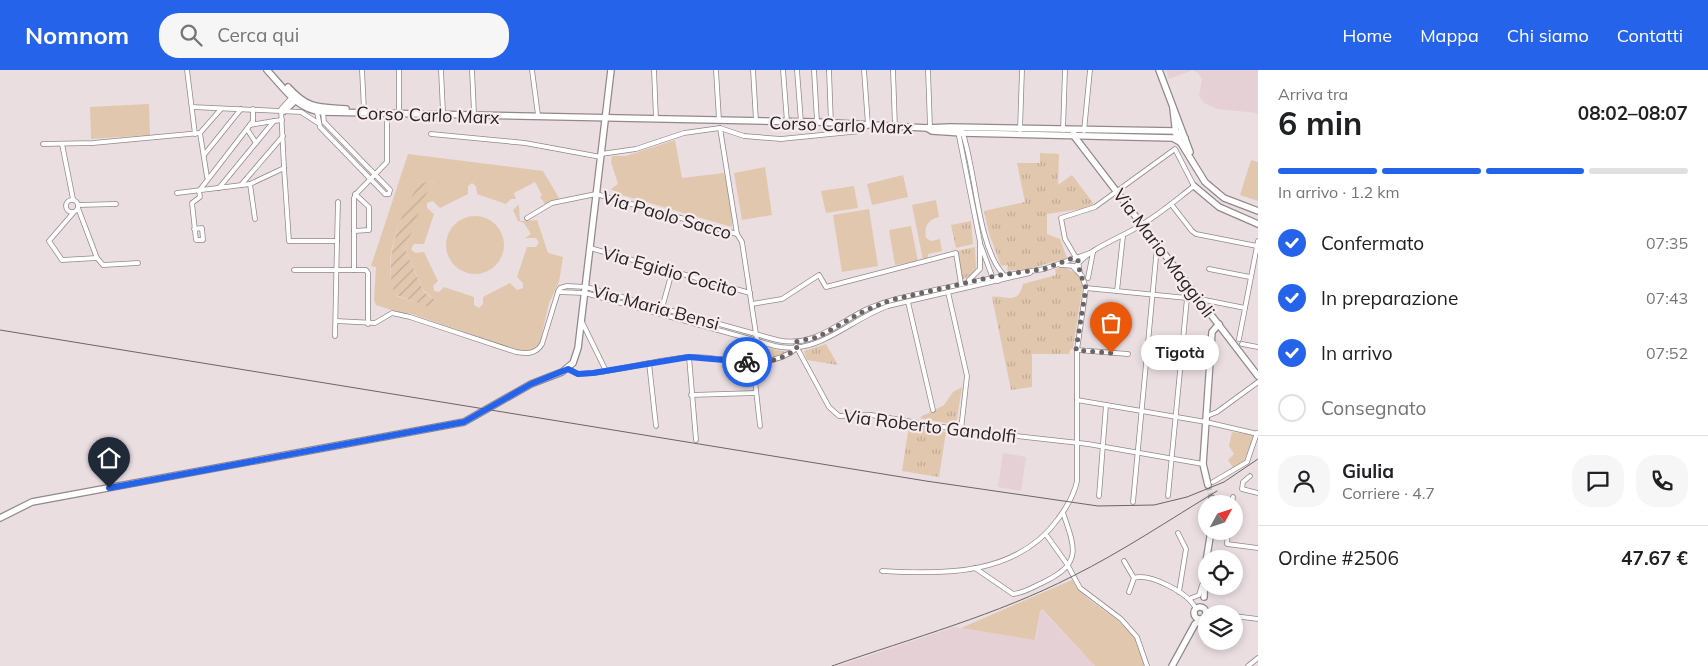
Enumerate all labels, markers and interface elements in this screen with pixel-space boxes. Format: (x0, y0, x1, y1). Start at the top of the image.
search box (159, 13, 509, 58)
text: Nomnom (25, 20, 129, 50)
icon: search (177, 21, 205, 49)
text: Cerca qui (217, 23, 299, 47)
text: Home (1342, 24, 1392, 47)
text: Mappa (1420, 24, 1479, 47)
text: Chi siamo (1507, 24, 1589, 47)
text: Contatti (1617, 24, 1683, 47)
text: Arriva tra (1278, 84, 1348, 104)
street label: Corso Carlo Marx (356, 101, 500, 129)
text: 08:02–08:07 (1578, 101, 1688, 125)
text: 6 min (1278, 103, 1362, 143)
street label: Corso Carlo Marx (769, 111, 913, 139)
text: In arrivo · 1.2 km (1278, 182, 1400, 202)
street label: Via Mario Maggioli (1108, 184, 1220, 322)
street label: Via Paolo Sacco (600, 186, 734, 244)
icon: check (1278, 229, 1306, 257)
text: Confermato (1321, 231, 1424, 255)
text: 07:35 (1646, 233, 1688, 253)
street label: Via Egidio Cocito (600, 241, 740, 301)
street label: Via Maria Bensi (590, 279, 722, 335)
icon: check (1278, 284, 1306, 312)
text: In preparazione (1321, 286, 1458, 310)
text: 07:43 (1646, 288, 1688, 308)
pin (1090, 302, 1132, 353)
icon: bag (1097, 309, 1125, 337)
callout: Tigotà (1141, 336, 1218, 370)
courier (722, 337, 772, 387)
icon: check (1278, 339, 1306, 367)
text: In arrivo (1321, 341, 1393, 365)
text: Tigotà (1155, 342, 1205, 362)
text: 07:52 (1646, 343, 1688, 363)
icon: bike (733, 348, 761, 376)
text: Consegnato (1321, 396, 1426, 420)
street label: Via Roberto Gandolfi (842, 404, 1018, 448)
pin (88, 437, 130, 488)
icon: home (95, 444, 123, 472)
button: person (1278, 455, 1330, 507)
button: chat (1572, 455, 1624, 507)
button: phone (1636, 455, 1688, 507)
text: Giulia (1342, 459, 1394, 483)
text: Corriere · 4.7 (1342, 483, 1435, 503)
north arrow (1198, 495, 1242, 540)
map controls (1198, 495, 1243, 650)
text: Ordine #2506 (1278, 546, 1399, 570)
text: 47.67 € (1621, 546, 1688, 570)
button: locate (1198, 550, 1243, 595)
button: layers (1198, 605, 1243, 650)

